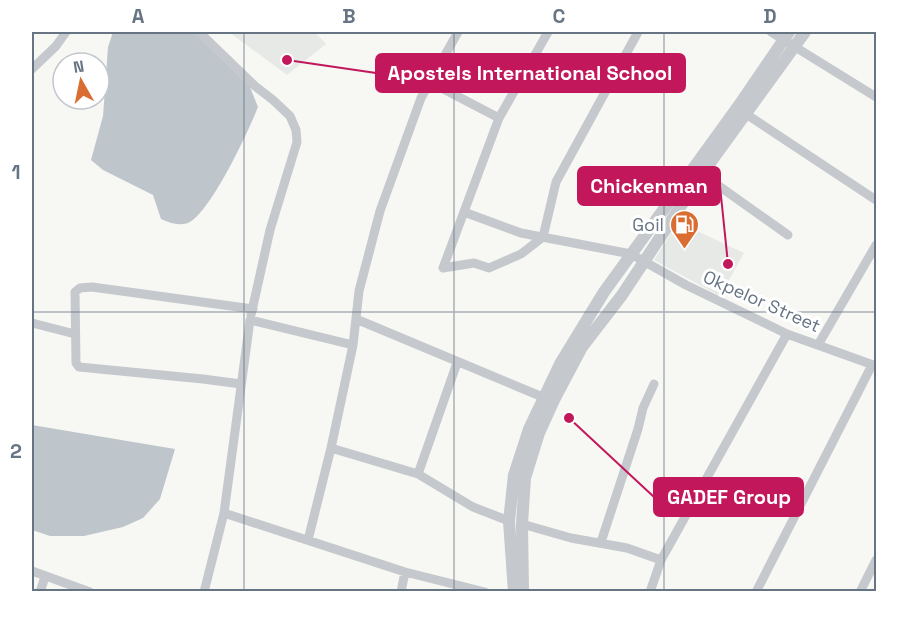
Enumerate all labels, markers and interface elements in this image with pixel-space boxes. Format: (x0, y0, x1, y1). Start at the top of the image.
text: A (132, 3, 145, 29)
text: B (342, 3, 356, 29)
text: C (553, 3, 566, 29)
text: D (763, 3, 777, 29)
north arrow (51, 51, 111, 111)
callout: Apostels International School (376, 54, 685, 92)
text: N (72, 55, 86, 78)
text: Apostels International School (388, 60, 672, 86)
text: 1 (11, 159, 21, 185)
callout: Chickenman (578, 167, 720, 205)
text: Chickenman (590, 173, 708, 199)
fuel station icon: Goil (669, 208, 701, 250)
place label: Goil (632, 213, 664, 236)
street label: Okpelor Street (700, 265, 824, 337)
text: 2 (10, 438, 22, 464)
callout: GADEF Group (654, 478, 803, 516)
text: GADEF Group (667, 484, 791, 510)

